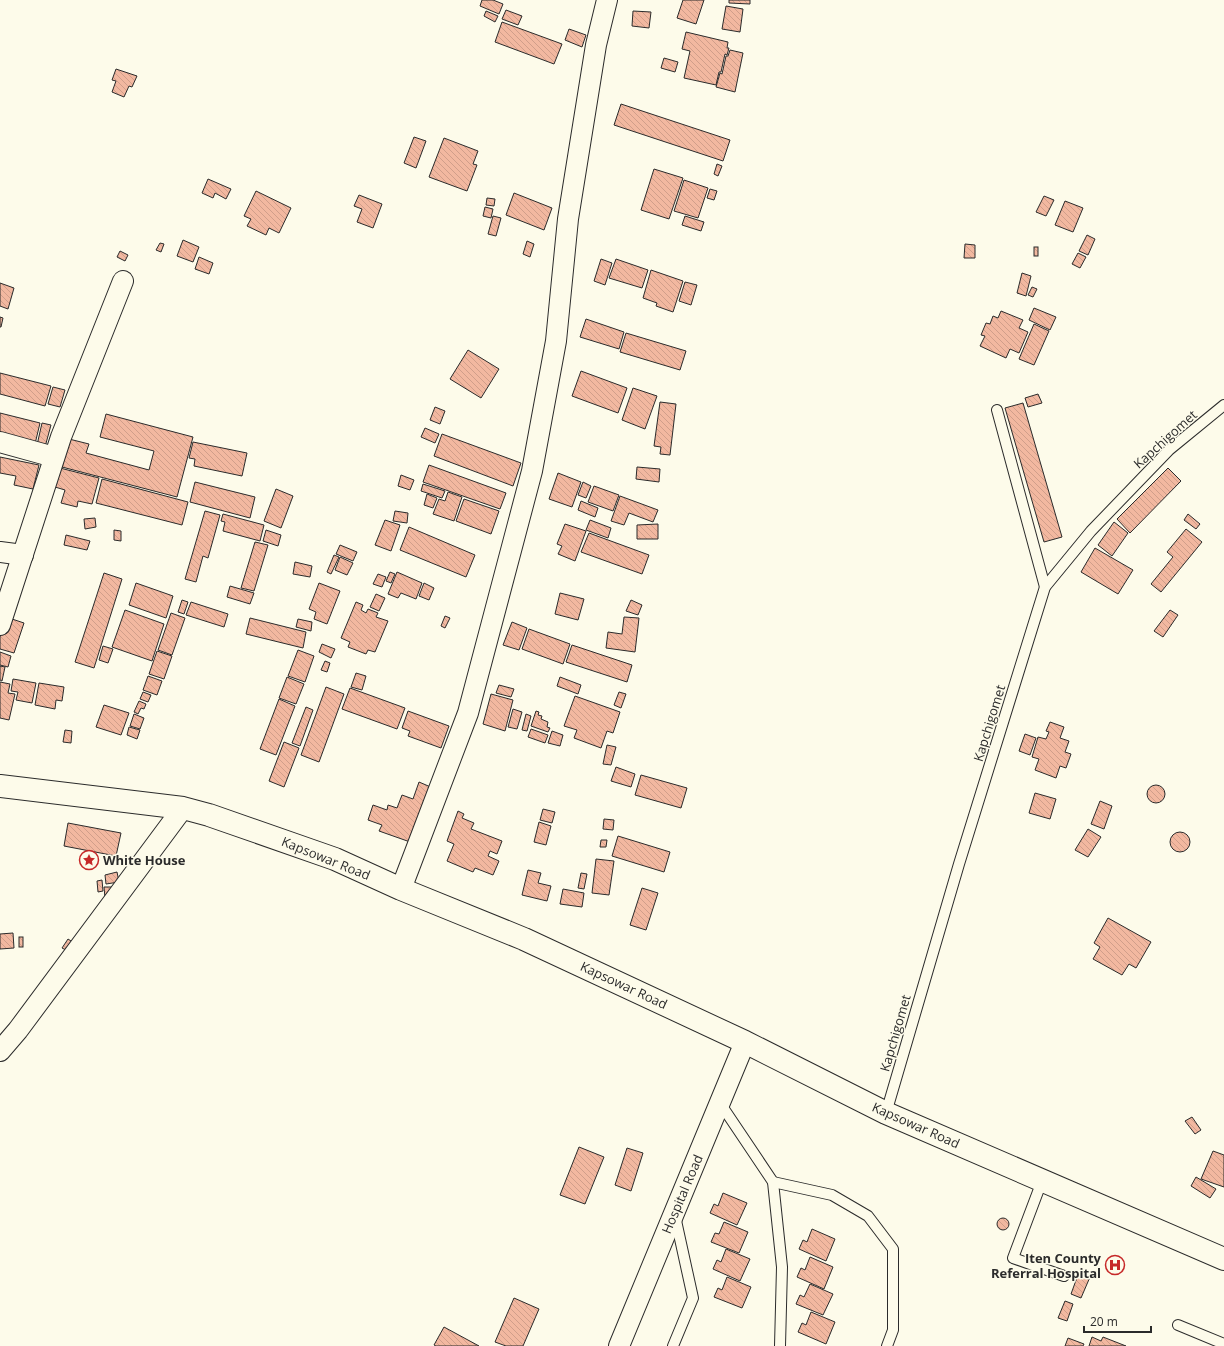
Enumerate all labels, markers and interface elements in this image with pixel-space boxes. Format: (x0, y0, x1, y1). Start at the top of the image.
street label: Kapchigomet (1129, 405, 1201, 472)
street label: Kapchigomet (969, 682, 1009, 764)
street label: Kapsowar Road (279, 832, 373, 884)
place icon: White House (78, 849, 100, 871)
place label: White House (103, 851, 186, 869)
street label: Kapsowar Road (578, 957, 670, 1013)
street label: Kapchigomet (875, 992, 915, 1074)
street label: Kapsowar Road (869, 1098, 963, 1152)
street label: Hospital Road (657, 1152, 707, 1236)
place label: Iten County Referral Hospital (991, 1249, 1102, 1282)
hospital icon: Iten County Referral Hospital (1104, 1254, 1126, 1276)
scale bar (1084, 1308, 1151, 1334)
text: 20 m (1090, 1313, 1118, 1330)

